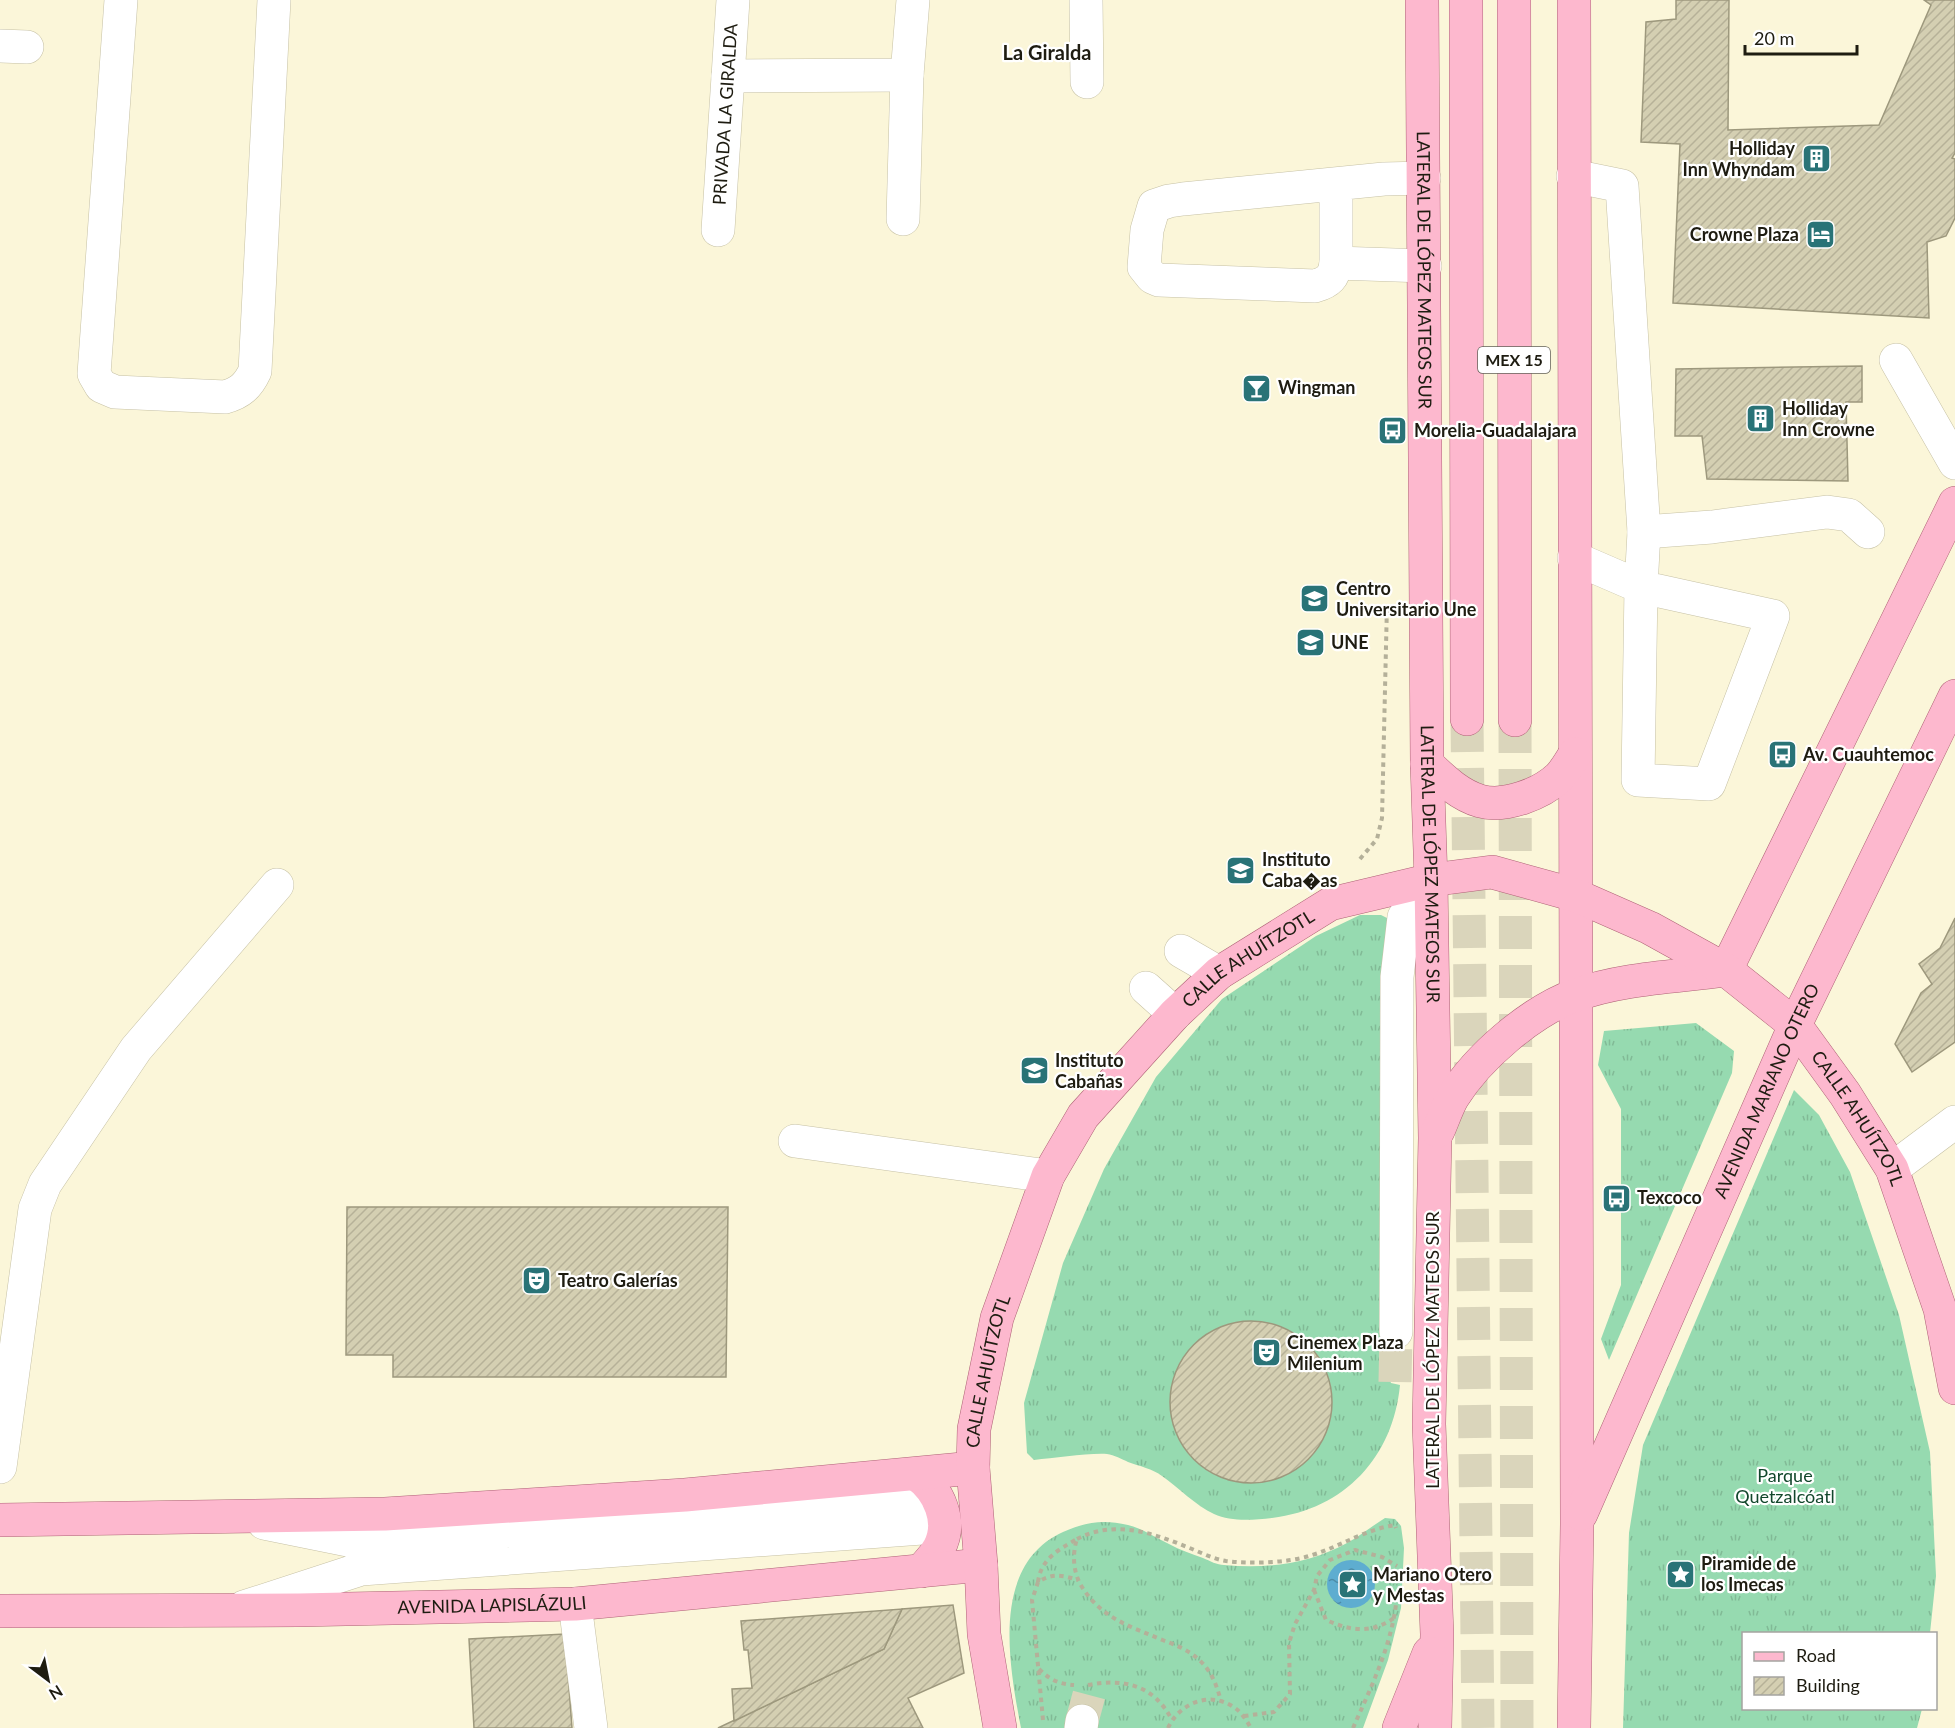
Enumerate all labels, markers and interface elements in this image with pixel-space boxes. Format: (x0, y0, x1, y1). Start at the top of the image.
scale bar (1745, 18, 1858, 56)
street label: PRIVADA LA GIRALDA (708, 22, 742, 206)
text: 20 m (1754, 27, 1794, 49)
district label: La Giralda (1003, 40, 1091, 64)
street label: LATERAL DE LÓPEZ MATEOS SUR (1413, 131, 1437, 410)
place label: Holliday Inn Whyndam (1682, 137, 1795, 180)
building icon: Holliday Inn Whyndam (1800, 143, 1832, 175)
hotel icon: Crowne Plaza (1804, 219, 1836, 251)
place label: Crowne Plaza (1690, 223, 1799, 245)
road number: MEX 15 (1478, 347, 1550, 373)
bar icon: Wingman (1241, 372, 1273, 404)
place label: Wingman (1278, 376, 1355, 398)
place label: Holliday Inn Crowne (1782, 397, 1875, 440)
building icon: Holliday Inn Crowne (1745, 403, 1777, 435)
bus stop icon: Morelia-Guadalajara (1377, 415, 1409, 447)
place label: Morelia-Guadalajara (1414, 419, 1577, 441)
place label: Centro Universitario Une (1336, 577, 1477, 620)
school or university icon: Centro Universitario Une (1299, 583, 1331, 615)
school or university icon: UNE (1294, 627, 1326, 659)
place label: UNE (1331, 631, 1369, 653)
street label: LATERAL DE LÓPEZ MATEOS SUR (1417, 725, 1445, 1004)
bus stop icon: Av. Cuauhtemoc (1766, 739, 1798, 771)
place label: Av. Cuauhtemoc (1802, 743, 1934, 765)
place label: Instituto Caba�as (1262, 848, 1338, 891)
school or university icon: Instituto Caba�as (1225, 854, 1257, 886)
street label: CALLE AHUÍTZOTL (1177, 905, 1318, 1012)
street label: AVENIDA MARIANO OTERO (1709, 980, 1824, 1201)
street label: CALLE AHUÍTZOTL (1807, 1046, 1909, 1189)
place label: Instituto Cabañas (1055, 1049, 1124, 1092)
school or university icon: Instituto Cabañas (1018, 1055, 1050, 1087)
bus stop icon: Texcoco (1600, 1182, 1632, 1214)
place label: Texcoco (1637, 1186, 1702, 1208)
street label: LATERAL DE LÓPEZ MATEOS SUR (1421, 1210, 1443, 1489)
theatre icon: Teatro Galerías (521, 1265, 553, 1297)
place label: Teatro Galerías (558, 1269, 678, 1291)
street label: CALLE AHUÍTZOTL (962, 1291, 1015, 1448)
place label: Cinemex Plaza Milenium (1287, 1331, 1404, 1374)
theatre icon: Cinemex Plaza Milenium (1250, 1337, 1282, 1369)
park label: Parque Quetzalcóatl (1735, 1464, 1835, 1507)
place label: Piramide de los Imecas (1701, 1552, 1796, 1595)
place icon: Piramide de los Imecas (1664, 1558, 1696, 1590)
place label: Mariano Otero y Mestas (1373, 1563, 1492, 1606)
place icon: Mariano Otero y Mestas (1336, 1569, 1368, 1601)
street label: AVENIDA LAPISLÁZULI (397, 1591, 587, 1618)
legend (1742, 1632, 1937, 1710)
text: Road (1796, 1644, 1836, 1666)
north arrow (18, 1650, 78, 1710)
text: Building (1796, 1674, 1860, 1696)
text: N (46, 1682, 66, 1704)

